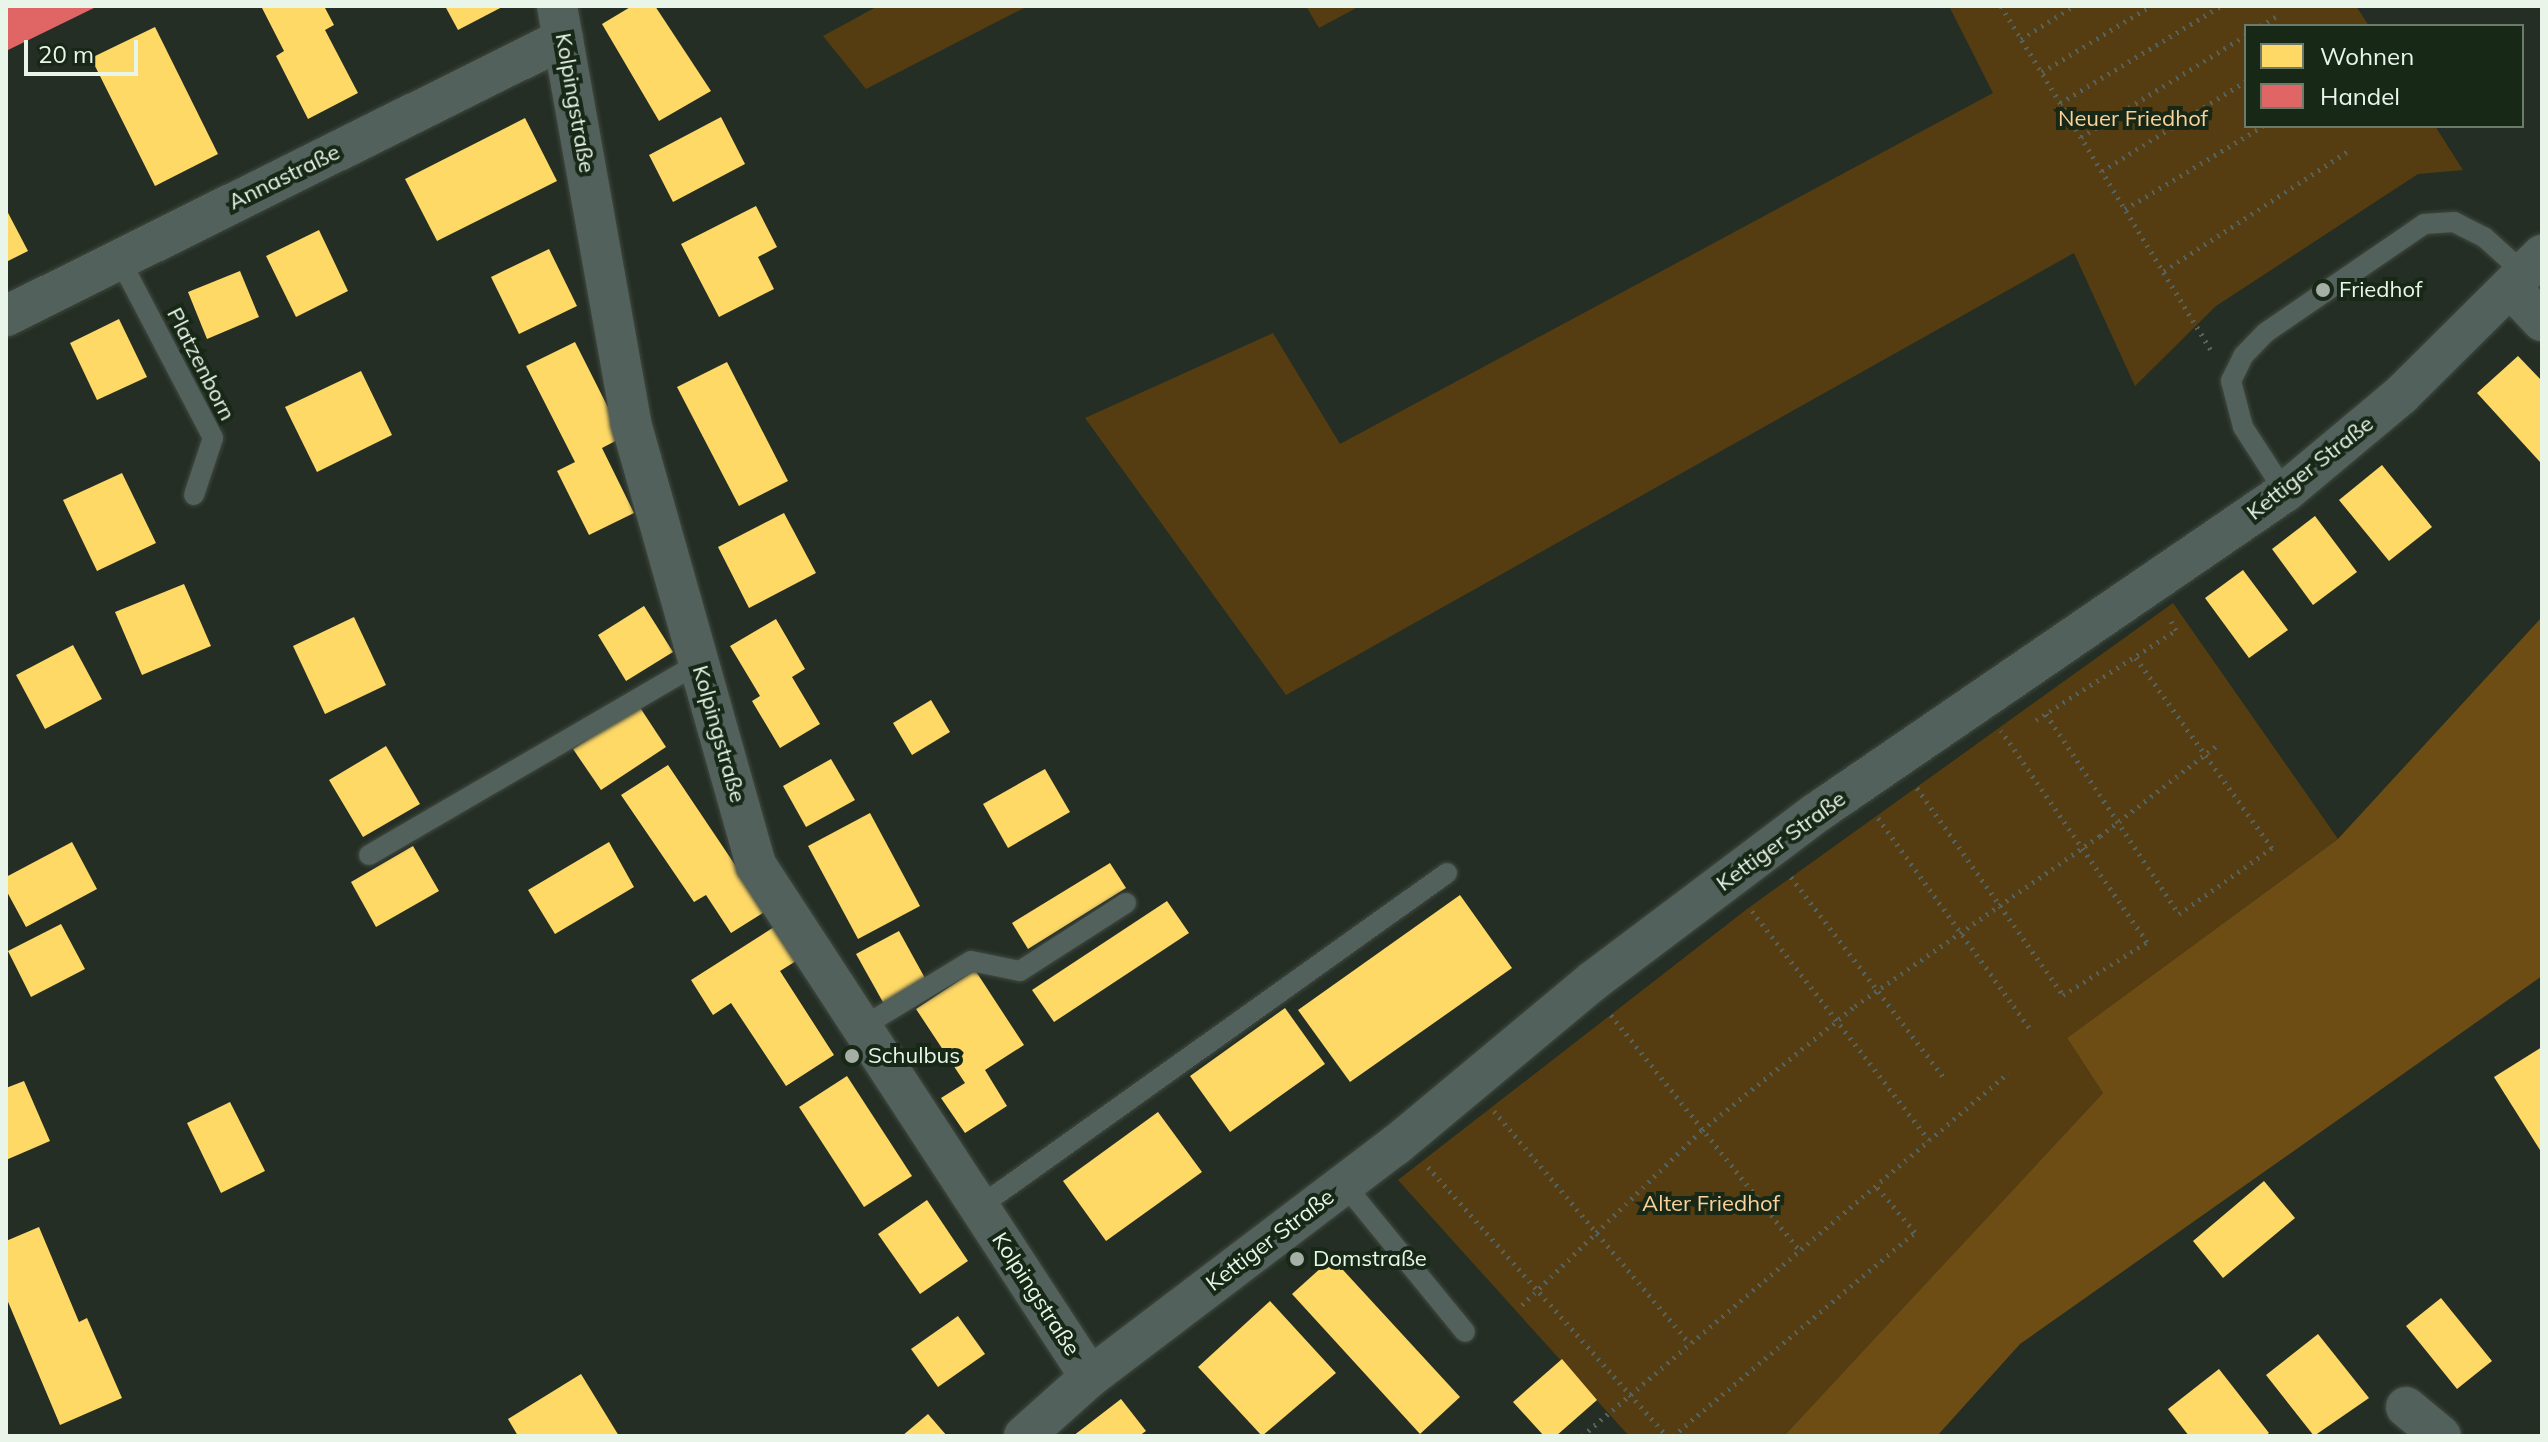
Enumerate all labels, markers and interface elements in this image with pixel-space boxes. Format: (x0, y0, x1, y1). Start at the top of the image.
scale bar (28, 24, 142, 74)
legend (2244, 24, 2524, 128)
street label: Kolpingstraße (550, 31, 600, 175)
text: 20 m (38, 39, 94, 69)
text: Wohnen (2320, 41, 2414, 71)
text: Handel (2320, 81, 2400, 111)
park label: Neuer Friedhof (2058, 106, 2208, 132)
street label: Annastraße (224, 139, 344, 215)
place label: Friedhof (2339, 277, 2422, 303)
marker: Friedhof (2314, 281, 2332, 299)
street label: Platzenborn (161, 303, 241, 425)
street label: Kettiger Straße (2241, 410, 2379, 526)
street label: Kolpingstraße (687, 662, 751, 806)
street label: Kettiger Straße (1711, 785, 1851, 897)
place label: Schulbus (868, 1043, 960, 1069)
marker: Schulbus (843, 1047, 861, 1065)
street label: Kettiger Straße (1201, 1183, 1339, 1297)
park label: Alter Friedhof (1642, 1191, 1780, 1217)
street label: Kolpingstraße (986, 1227, 1086, 1361)
place label: Domstraße (1313, 1246, 1427, 1272)
marker: Domstraße (1288, 1250, 1306, 1268)

